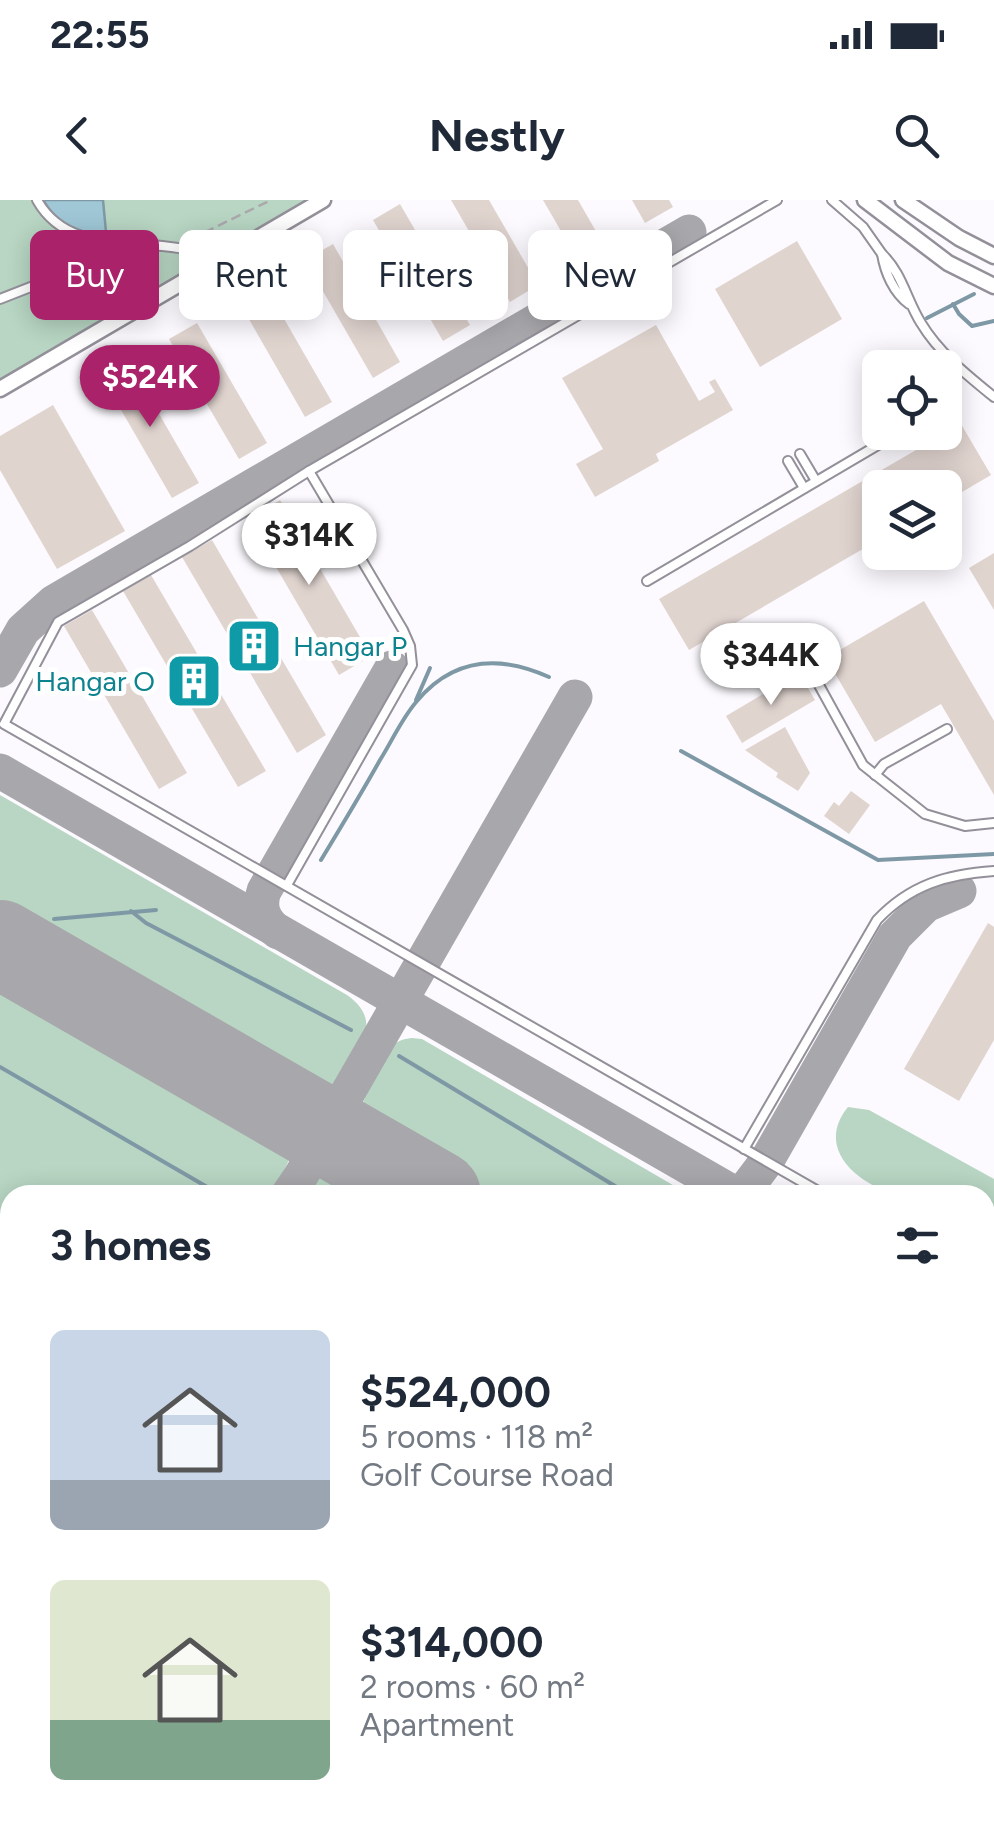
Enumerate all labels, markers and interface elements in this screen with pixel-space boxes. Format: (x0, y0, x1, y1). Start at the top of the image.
text: 22:55 (50, 12, 150, 58)
icon: back (50, 108, 105, 163)
text: Nestly (429, 108, 565, 162)
icon: search (889, 108, 944, 163)
chip: Buy (30, 230, 159, 320)
chip: Rent (179, 230, 323, 320)
chip: Filters (343, 230, 508, 320)
chip: New (528, 230, 672, 320)
pin: $524K (80, 345, 220, 430)
map controls (862, 350, 962, 570)
button: locate (862, 350, 962, 450)
text: $524K (102, 358, 198, 396)
button: layers (862, 470, 962, 570)
pin: $314K (239, 503, 379, 588)
text: $314K (264, 516, 354, 554)
building icon: Hangar P (224, 616, 284, 676)
pin: $344K (701, 623, 841, 708)
place label: Hangar P (293, 629, 407, 663)
text: $344K (722, 636, 820, 674)
building icon: Hangar O (164, 651, 224, 711)
place label: Hangar O (35, 664, 155, 698)
icon: filters (890, 1218, 945, 1273)
text: 3 homes (50, 1220, 211, 1271)
text: $524,000 (360, 1367, 551, 1418)
icon: home (130, 1370, 250, 1490)
text: 5 rooms · 118 m² (360, 1418, 593, 1456)
text: Golf Course Road (360, 1456, 614, 1494)
text: $314,000 (360, 1617, 543, 1668)
icon: home (130, 1620, 250, 1740)
text: 2 rooms · 60 m² (360, 1668, 585, 1706)
text: Apartment (360, 1706, 514, 1744)

